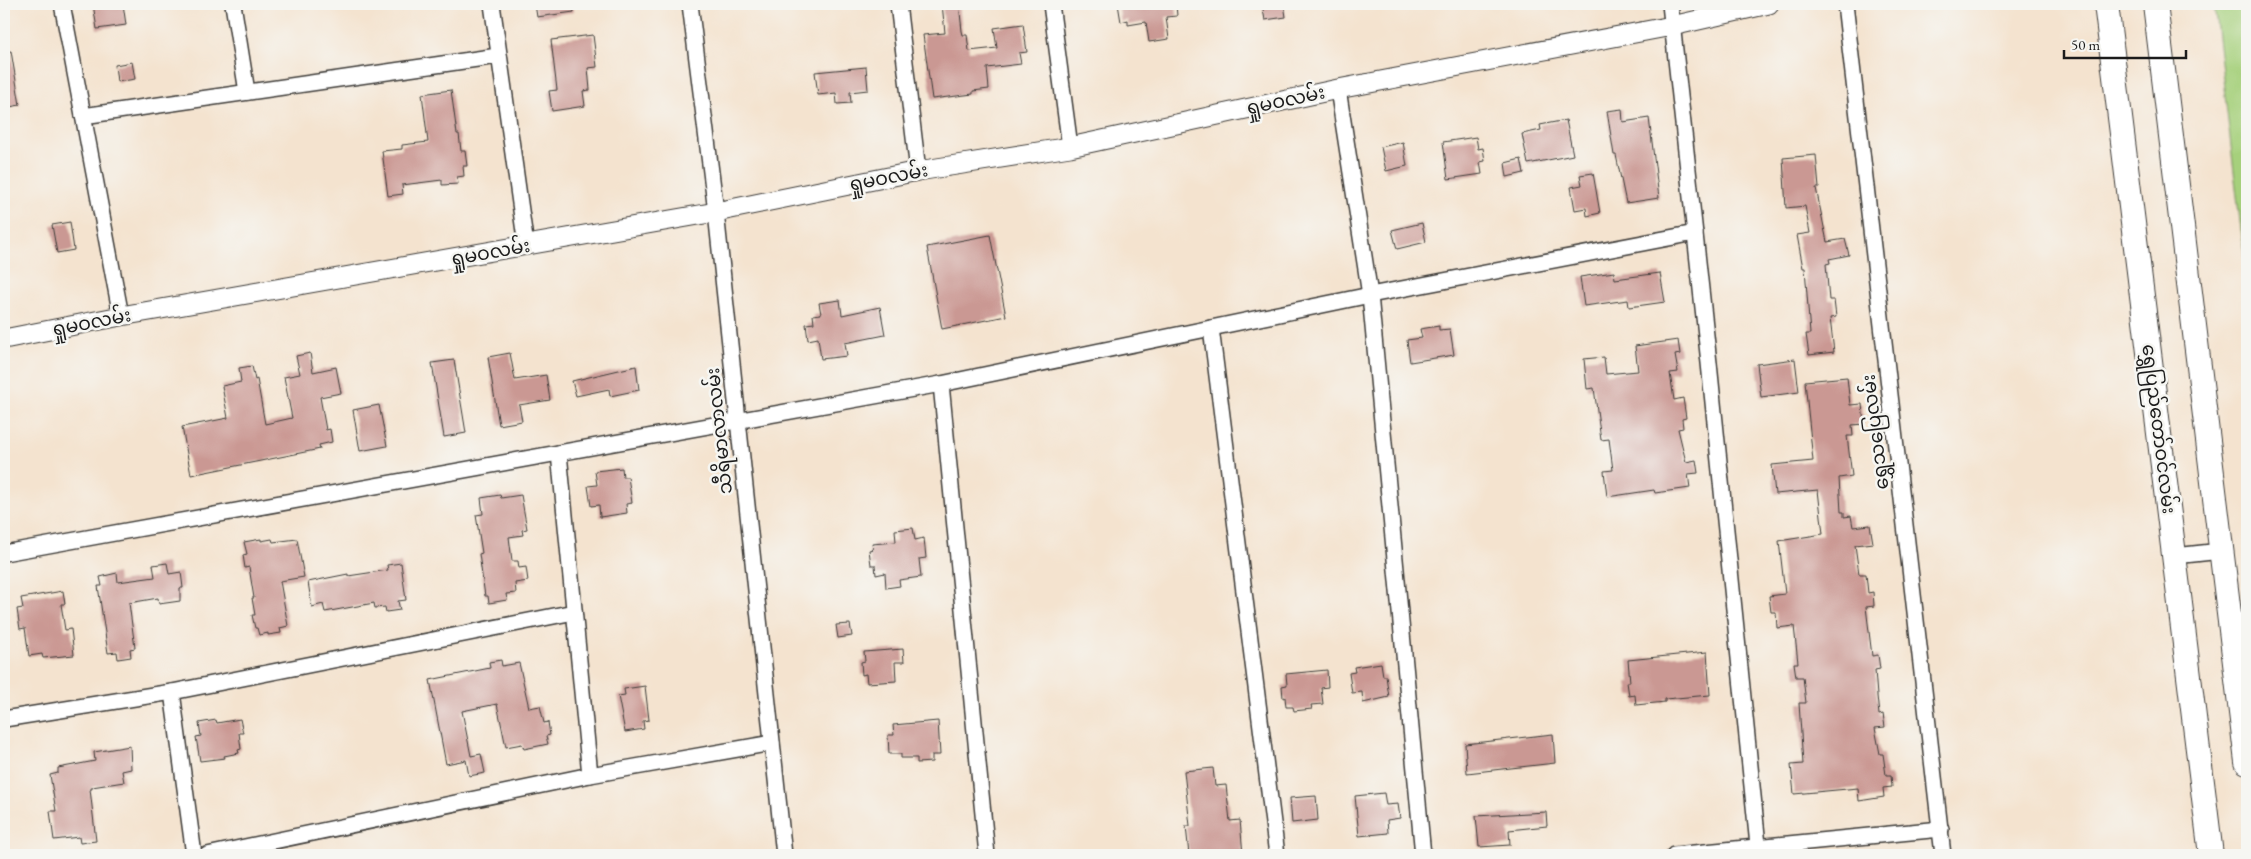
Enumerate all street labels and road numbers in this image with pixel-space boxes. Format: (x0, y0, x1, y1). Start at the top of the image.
street label: ရှုမဝလမ်း (1242, 77, 1328, 124)
street label: ရှုမဝလမ်း (846, 155, 931, 200)
street label: ရှုမဝလမ်း (448, 231, 532, 274)
street label: ရှုမဝလမ်း (49, 300, 134, 345)
street label: ရွှေပြည်တော်ဝင်လမ်း (2133, 342, 2184, 516)
street label: သီရိမာလာလမ်း (698, 366, 741, 496)
street label: ရွှေသပြေလမ်း (1854, 373, 1897, 491)

